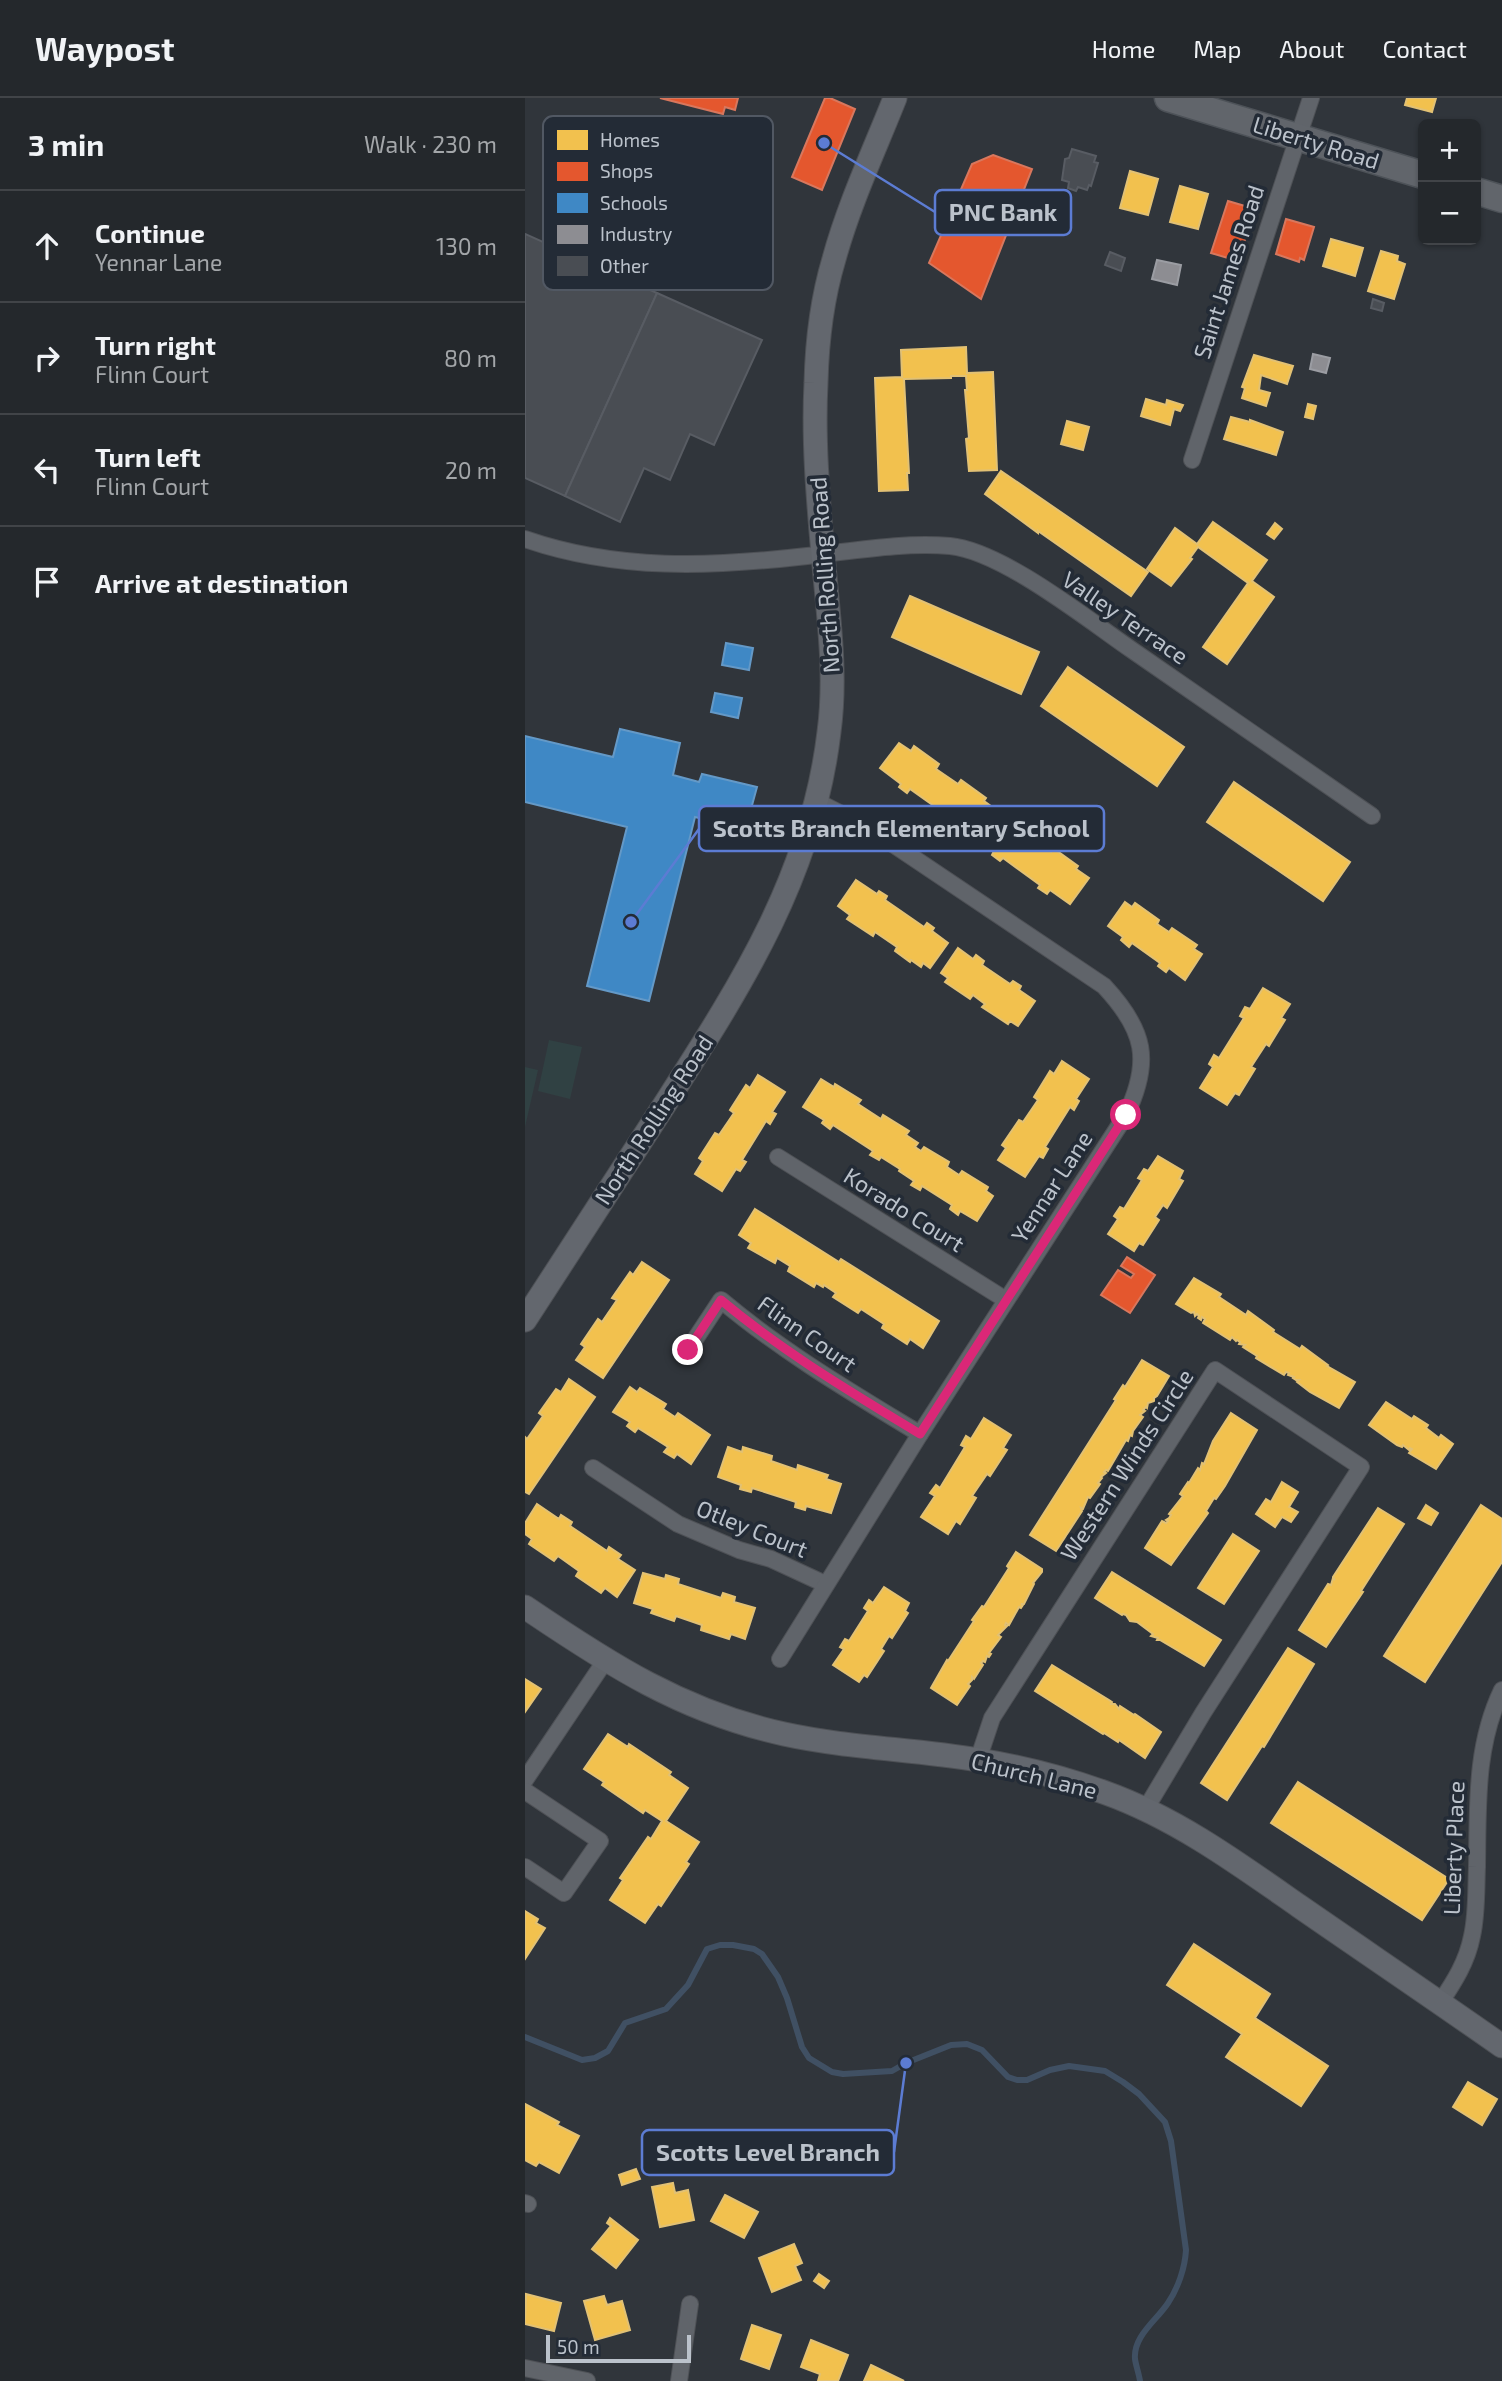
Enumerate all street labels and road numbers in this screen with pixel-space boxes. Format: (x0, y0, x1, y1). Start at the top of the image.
street label: Liberty Road (1250, 110, 1383, 175)
street label: Saint James Road (1187, 181, 1269, 362)
street label: North Rolling Road (803, 476, 845, 674)
street label: Valley Terrace (1057, 565, 1194, 670)
street label: North Rolling Road (588, 1029, 718, 1210)
street label: Yennar Lane (1005, 1125, 1098, 1247)
street label: Korado Court (839, 1161, 970, 1257)
street label: Flinn Court (753, 1289, 863, 1377)
street label: Western Winds Circle (1054, 1363, 1199, 1566)
street label: Otley Court (693, 1493, 812, 1563)
street label: Church Lane (969, 1746, 1100, 1804)
street label: Liberty Place (1437, 1780, 1469, 1916)

